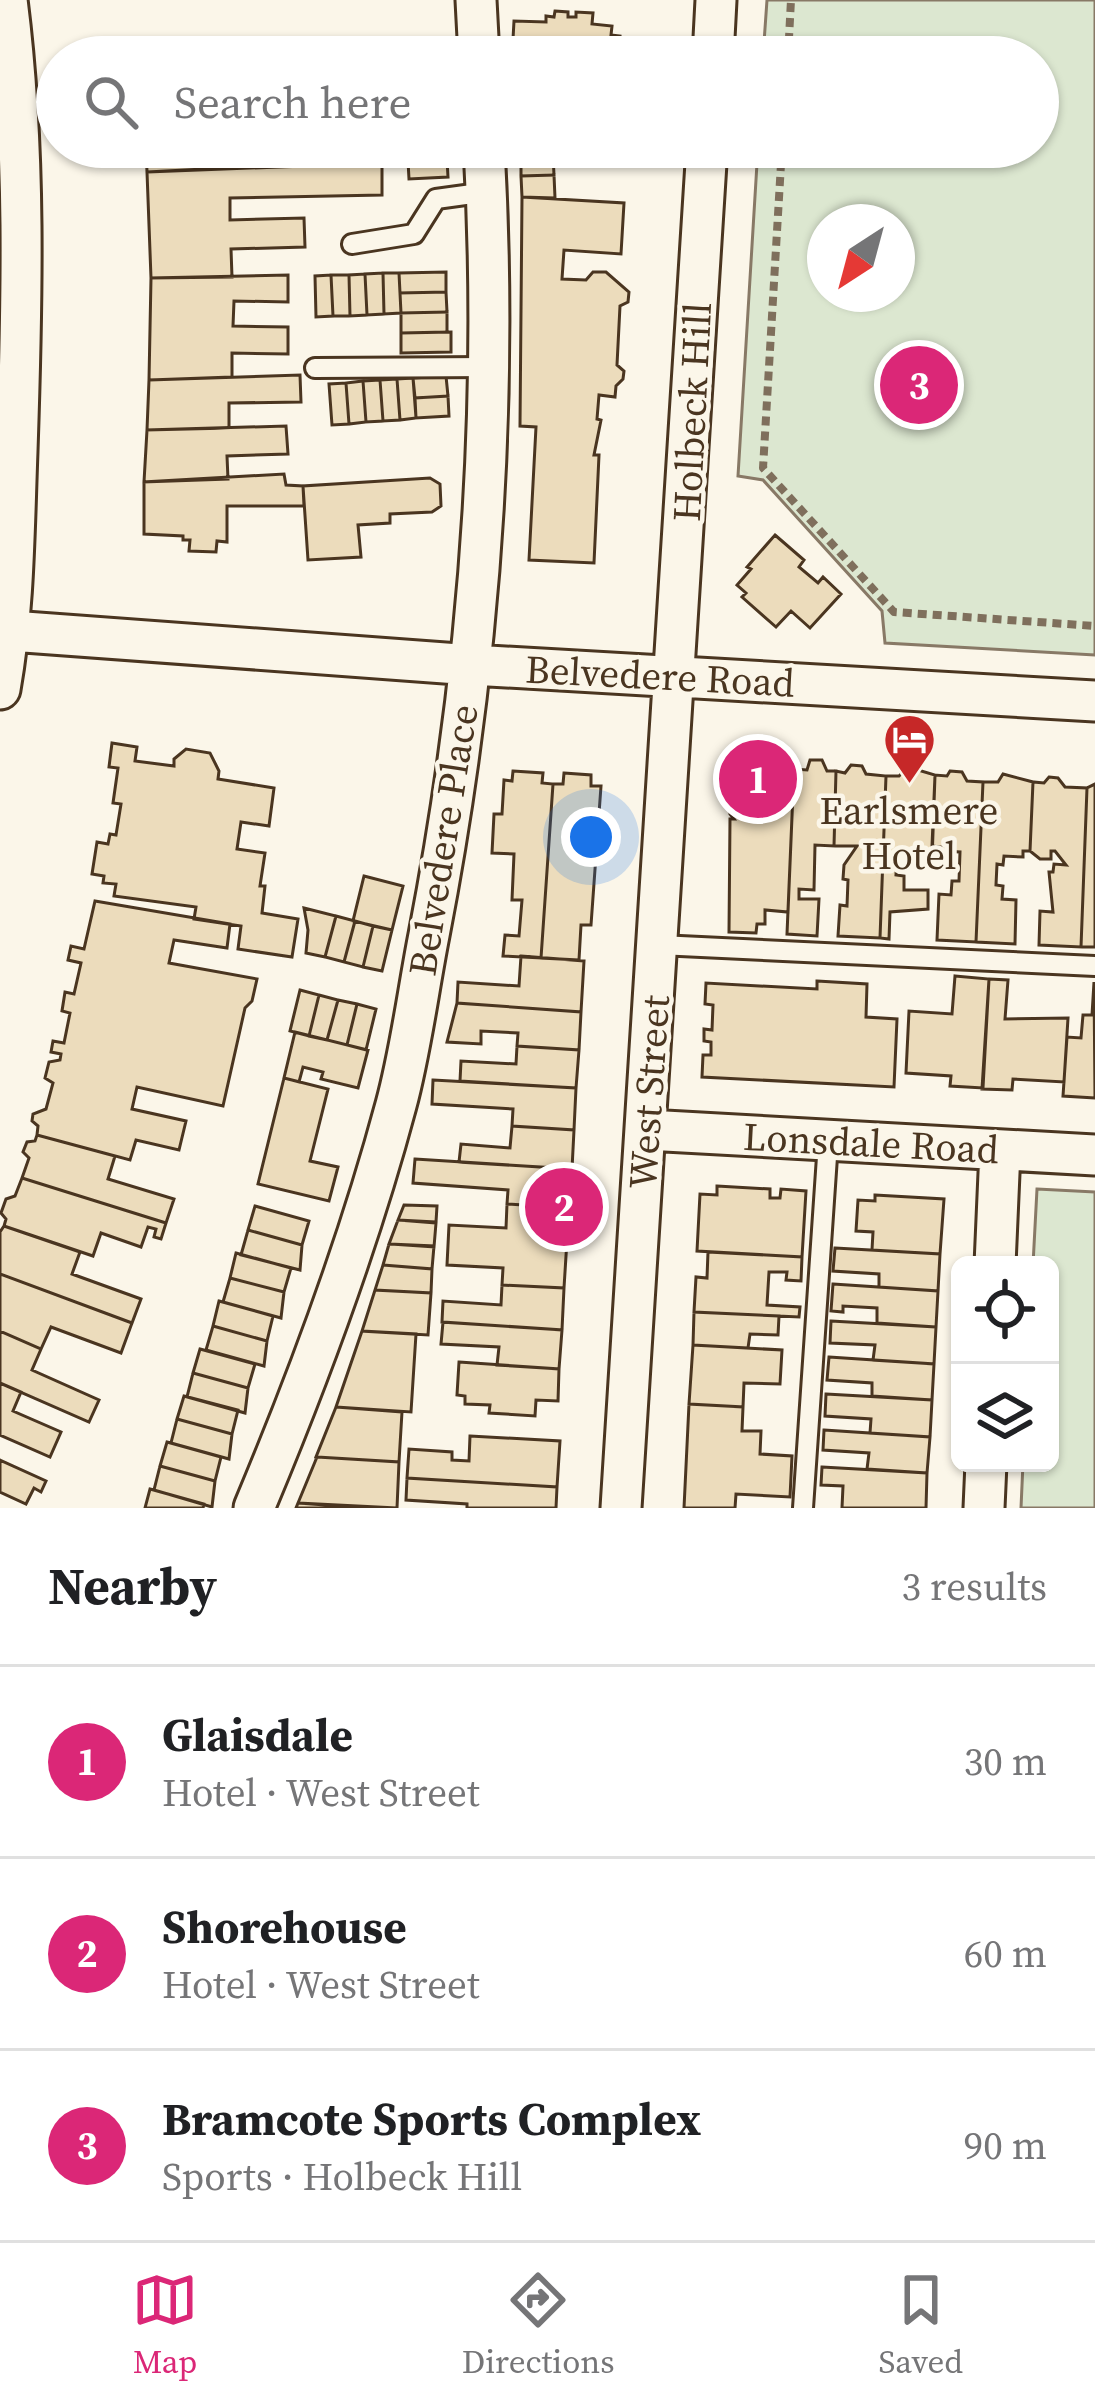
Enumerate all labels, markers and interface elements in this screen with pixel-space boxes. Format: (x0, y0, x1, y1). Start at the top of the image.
search box (36, 36, 1059, 168)
icon: search (78, 69, 144, 135)
text: Search here (174, 71, 411, 133)
north arrow (807, 204, 915, 312)
street label: Holbeck Hill (660, 301, 724, 523)
pin: 3 (880, 340, 958, 430)
street label: Belvedere Road (524, 642, 796, 710)
street label: Belvedere Place (395, 700, 491, 980)
hotel icon: Earlsmere Hotel (881, 712, 937, 786)
pin: 1 (719, 734, 797, 824)
place label: Earlsmere Hotel (820, 784, 998, 882)
your location (561, 807, 621, 867)
street label: West Street (616, 993, 682, 1191)
street label: Lonsdale Road (742, 1110, 1000, 1176)
pin: 2 (525, 1162, 603, 1252)
map controls (951, 1256, 1059, 1472)
button: locate (951, 1256, 1059, 1364)
button: layers (951, 1364, 1059, 1472)
text: Nearby (48, 1551, 217, 1621)
text: 3 results (902, 1560, 1047, 1613)
text: Glaisdale (162, 1704, 353, 1766)
text: 1 (76, 1735, 98, 1788)
text: 30 m (964, 1735, 1047, 1788)
text: Hotel · West Street (162, 1766, 480, 1819)
text: Shorehouse (162, 1896, 407, 1958)
text: 2 (76, 1927, 98, 1980)
text: 60 m (964, 1927, 1047, 1980)
text: Hotel · West Street (162, 1958, 480, 2011)
text: Bramcote Sports Complex (162, 2088, 701, 2150)
text: 3 (76, 2119, 98, 2172)
text: 90 m (964, 2119, 1047, 2172)
text: Sports · Holbeck Hill (162, 2150, 522, 2203)
tab: Map (132, 2267, 198, 2384)
tab: Directions (462, 2267, 615, 2384)
tab: Saved (878, 2267, 963, 2384)

